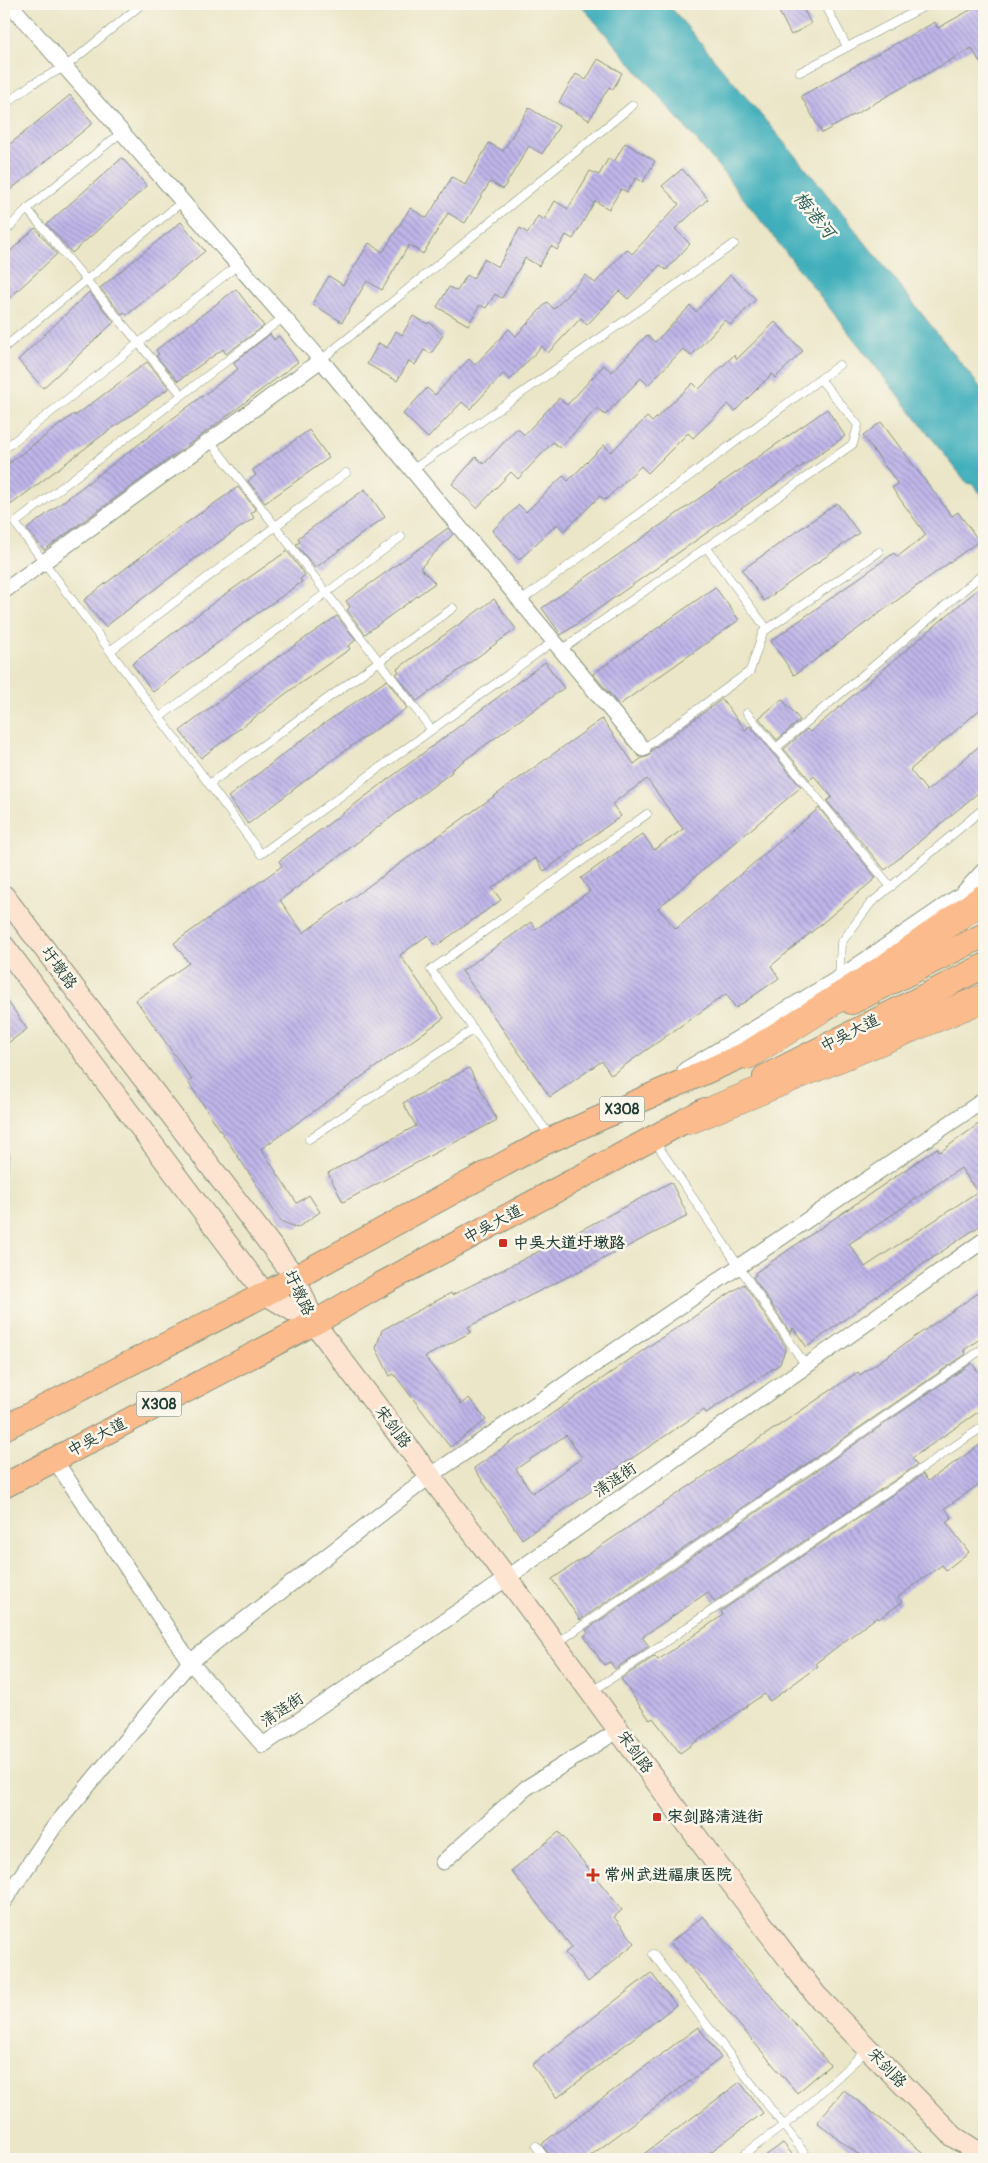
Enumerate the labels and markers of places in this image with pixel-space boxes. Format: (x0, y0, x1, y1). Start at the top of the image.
place label: 中吴大道圩墩路 (513, 1233, 625, 1253)
marker: 中吴大道圩墩路 (497, 1237, 509, 1249)
place label: 宋剑路清涟街 (667, 1807, 763, 1827)
marker: 宋剑路清涟街 (651, 1811, 663, 1823)
place label: 常州武进福康医院 (604, 1865, 732, 1885)
marker: 常州武进福康医院 (586, 1868, 600, 1882)

